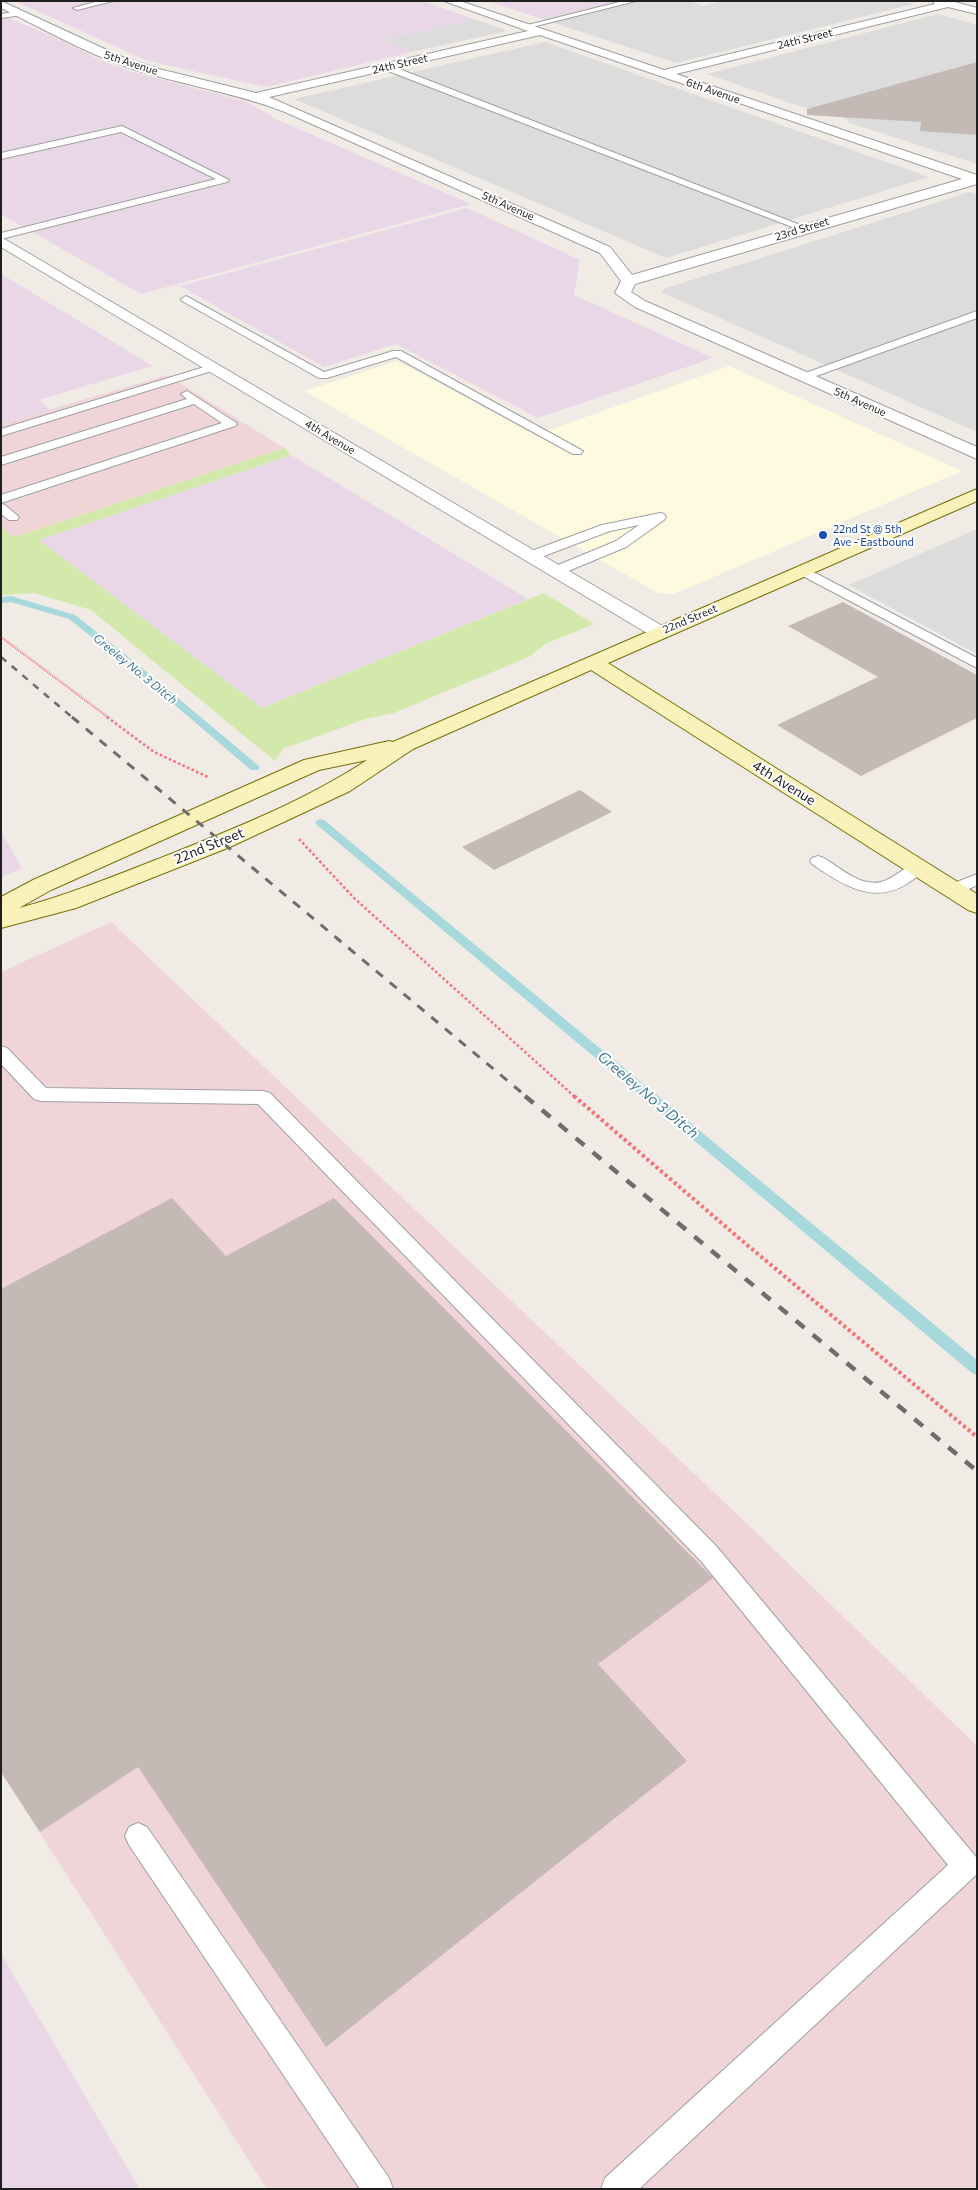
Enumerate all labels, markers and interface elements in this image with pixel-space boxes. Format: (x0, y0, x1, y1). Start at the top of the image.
street label: 24th Street (776, 26, 834, 52)
street label: 5th Avenue (102, 48, 160, 78)
street label: 24th Street (371, 51, 429, 77)
street label: 6th Avenue (684, 76, 742, 106)
street label: 5th Avenue (480, 189, 536, 223)
street label: 23rd Street (773, 214, 831, 244)
street label: 5th Avenue (832, 385, 888, 419)
street label: 4th Avenue (303, 417, 357, 457)
place label: 22nd St @ 5th Ave - Eastbound (833, 522, 914, 548)
marker: 22nd St @ 5th Ave - Eastbound (817, 529, 829, 541)
street label: 22nd Street (661, 602, 719, 636)
water label: Greeley No. 3 Ditch (90, 631, 180, 707)
street label: 4th Avenue (749, 757, 819, 809)
street label: 22nd Street (172, 824, 246, 868)
water label: Greeley No 3 Ditch (594, 1048, 702, 1142)

